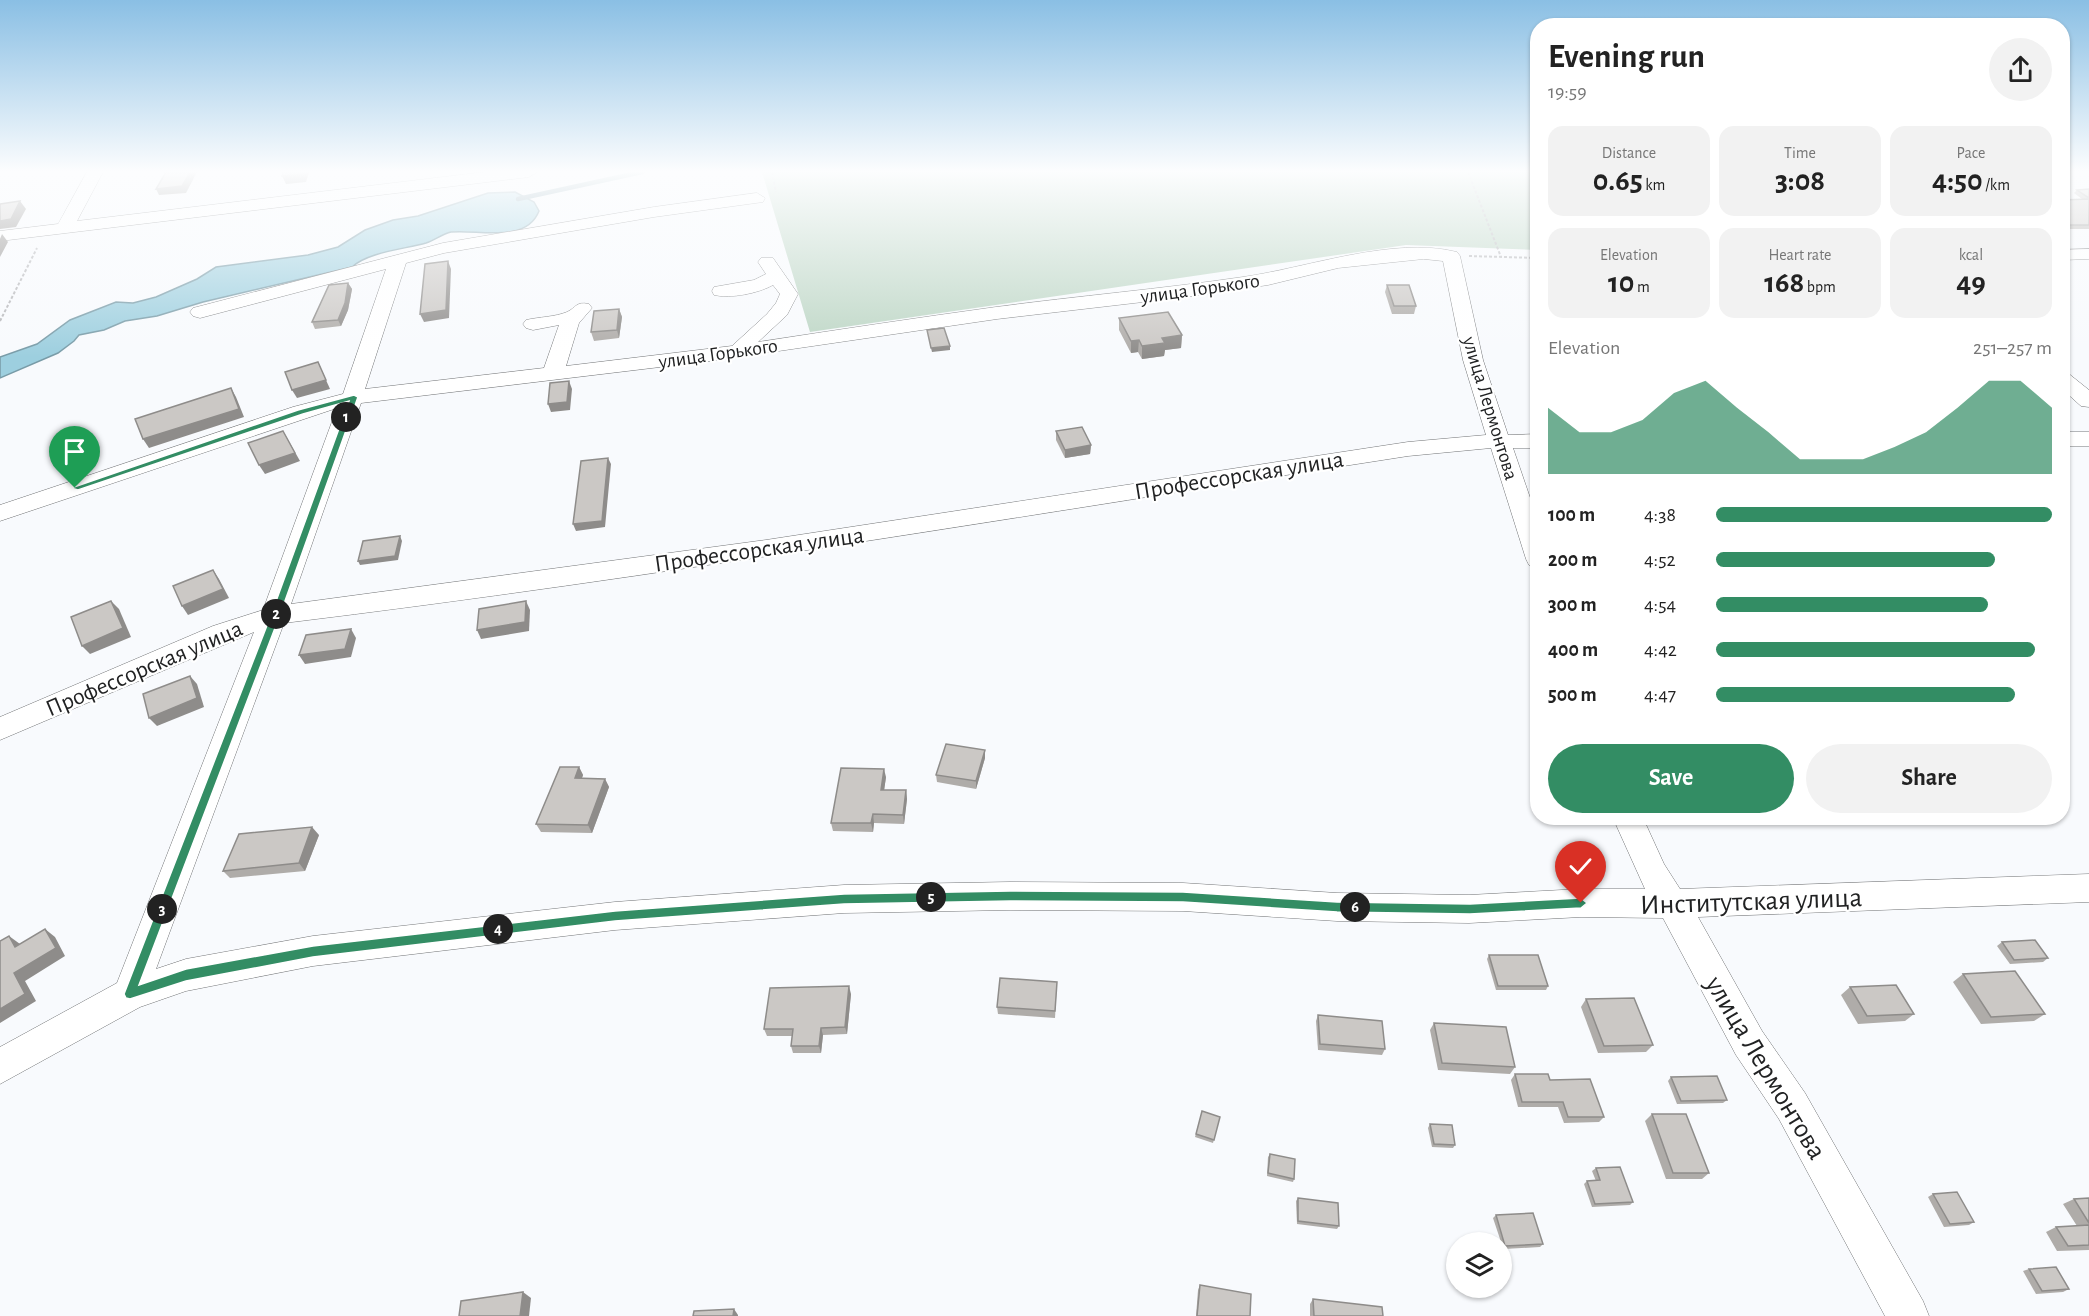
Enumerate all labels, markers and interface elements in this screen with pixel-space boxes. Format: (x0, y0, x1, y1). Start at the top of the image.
button: share (1989, 38, 2052, 101)
text: Evening run (1548, 41, 1705, 74)
text: 19:59 (1548, 82, 1587, 102)
text: Distance (1602, 145, 1656, 161)
text: Time (1784, 145, 1816, 161)
text: Pace (1957, 145, 1985, 161)
text: 0.65 (1593, 166, 1643, 196)
text: 3:08 (1775, 166, 1825, 196)
text: 4:50 (1932, 166, 1983, 196)
text: km (1643, 177, 1665, 193)
text: /km (1983, 177, 2010, 193)
text: Elevation (1600, 247, 1658, 263)
text: Heart rate (1769, 247, 1831, 263)
text: kcal (1959, 247, 1983, 263)
text: 10 (1608, 268, 1634, 298)
text: 168 (1764, 268, 1804, 298)
text: 49 (1956, 268, 1986, 298)
street label: улица Горького (1138, 271, 1261, 307)
text: m (1634, 279, 1650, 295)
text: bpm (1804, 279, 1836, 295)
street label: улица Лермонтова (1458, 333, 1521, 482)
street label: улица Горького (656, 336, 779, 372)
text: Elevation (1548, 338, 1620, 358)
text: 251–257 m (1973, 338, 2052, 358)
pin: 1 (331, 402, 361, 432)
text: 1 (343, 409, 349, 425)
pin (49, 426, 100, 488)
icon: arrive (58, 435, 91, 468)
street label: Профессорская улица (1133, 448, 1345, 504)
text: 100 m (1548, 505, 1595, 525)
text: 4:38 (1644, 505, 1676, 525)
street label: Профессорская улица (653, 523, 866, 577)
text: 200 m (1548, 550, 1597, 570)
text: 4:52 (1644, 550, 1676, 570)
text: 300 m (1548, 595, 1597, 615)
text: 4:54 (1644, 595, 1676, 615)
pin: 2 (261, 599, 291, 629)
text: 2 (272, 606, 280, 622)
street label: Профессорская улица (42, 617, 246, 721)
text: 400 m (1548, 640, 1598, 660)
text: 4:42 (1644, 640, 1677, 660)
text: 500 m (1548, 685, 1597, 705)
text: 4:47 (1644, 685, 1676, 705)
button: Save (1548, 744, 1794, 813)
button: Share (1806, 744, 2052, 813)
pin (1555, 841, 1606, 903)
icon: check (1564, 850, 1597, 883)
pin: 5 (916, 882, 946, 912)
street label: Институтская улица (1639, 884, 1863, 920)
text: 5 (928, 889, 934, 905)
pin: 6 (1340, 892, 1370, 922)
pin: 3 (147, 894, 177, 924)
text: 6 (1351, 899, 1359, 915)
text: 3 (159, 901, 165, 917)
pin: 4 (483, 914, 513, 944)
text: 4 (494, 921, 502, 937)
street label: улица Лермонтова (1699, 971, 1831, 1165)
map controls (1446, 1232, 1512, 1298)
button: layers (1446, 1232, 1512, 1298)

